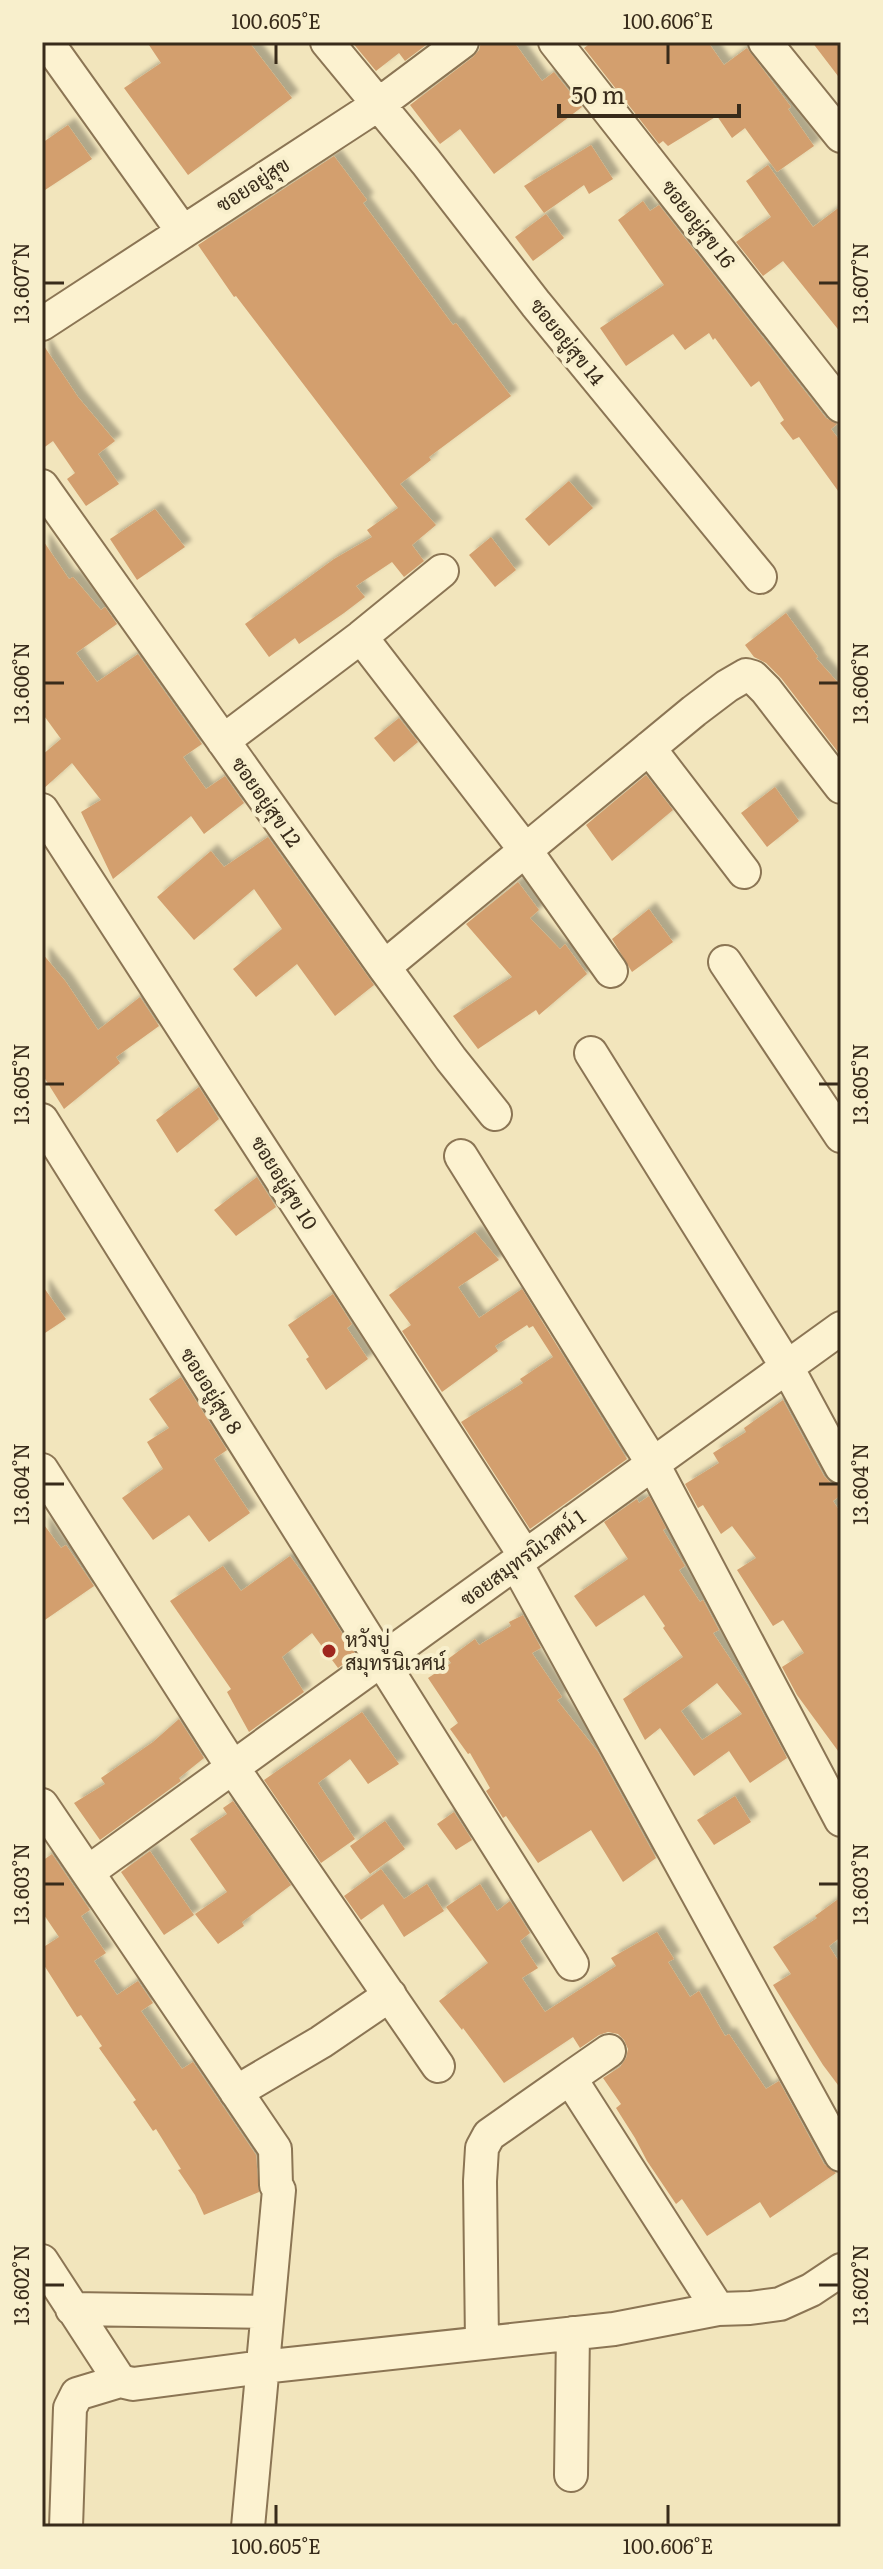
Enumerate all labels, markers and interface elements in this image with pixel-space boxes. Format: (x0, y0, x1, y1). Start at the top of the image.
text: 100.605°E (231, 5, 321, 35)
text: 100.606°E (623, 5, 713, 35)
scale bar (559, 68, 739, 118)
text: 50 m (571, 76, 625, 111)
street label: ซอยอยู่สุข (209, 148, 296, 220)
street label: ซอยอยู่สุข 16 (654, 172, 744, 275)
text: 13.607°N (5, 242, 35, 324)
text: 13.607°N (844, 242, 874, 324)
street label: ซอยอยู่สุข 14 (522, 291, 613, 392)
text: 13.606°N (5, 642, 35, 724)
text: 13.606°N (844, 642, 874, 724)
street label: ซอยอยู่สุข 12 (224, 749, 310, 853)
text: 13.605°N (5, 1043, 35, 1125)
text: 13.605°N (844, 1043, 874, 1125)
street label: ซอยอยู่สุข 10 (243, 1129, 326, 1236)
street label: ซอยอยู่สุข 8 (173, 1341, 251, 1440)
text: 13.604°N (5, 1443, 35, 1525)
text: 13.604°N (844, 1443, 874, 1525)
street label: ซอยสมุทรนิเวศน์ 1 (453, 1501, 591, 1613)
place label: หวังบู่ สมุทรนิเวศน์ (345, 1623, 446, 1677)
marker: หวังบู่ สมุทรนิเวศน์ (320, 1642, 338, 1660)
text: 13.603°N (5, 1843, 35, 1925)
text: 13.603°N (844, 1843, 874, 1925)
text: 13.602°N (5, 2244, 35, 2326)
text: 13.602°N (844, 2244, 874, 2326)
text: 100.605°E (231, 2530, 321, 2560)
text: 100.606°E (623, 2530, 713, 2560)

